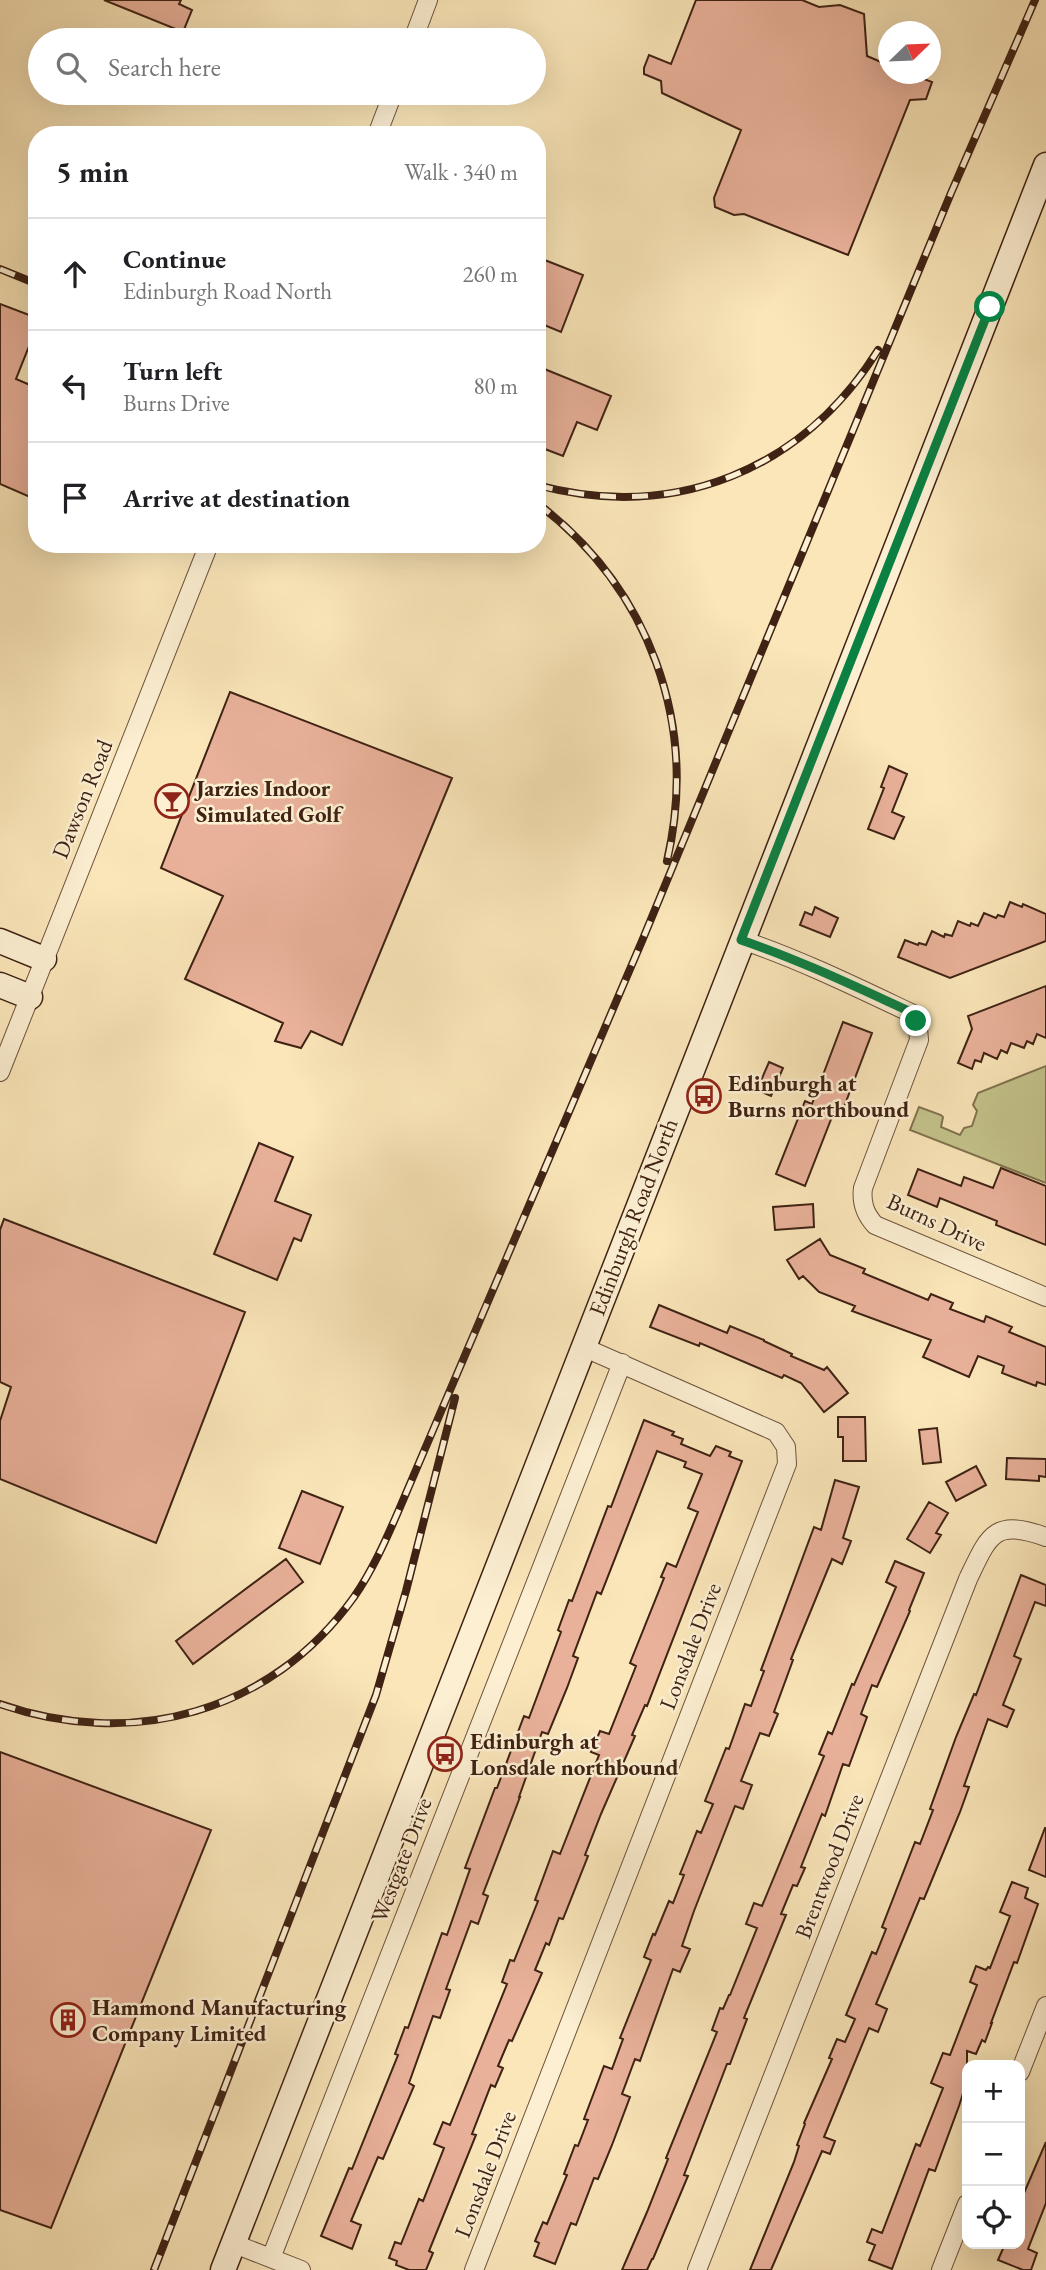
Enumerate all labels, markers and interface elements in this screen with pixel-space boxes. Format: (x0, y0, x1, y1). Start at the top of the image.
north arrow (878, 21, 941, 84)
search box (28, 28, 546, 105)
icon: search (52, 48, 90, 86)
text: Search here (108, 50, 221, 84)
text: 5 min (56, 152, 129, 191)
text: Walk · 340 m (404, 157, 518, 187)
text: Continue (123, 242, 226, 276)
icon: ahead (56, 255, 94, 293)
text: 260 m (462, 259, 518, 289)
text: Edinburgh Road North (123, 276, 332, 306)
route start (974, 291, 1005, 322)
text: Turn left (123, 354, 222, 388)
icon: left (56, 367, 94, 405)
text: 80 m (473, 371, 518, 401)
text: Burns Drive (123, 388, 230, 418)
icon: arrive (56, 479, 94, 517)
text: Arrive at destination (123, 481, 350, 515)
street label: Dawson Road (45, 735, 120, 863)
place label: Jarzies Indoor Simulated Golf (194, 773, 344, 829)
bar icon: Jarzies Indoor Simulated Golf (153, 782, 191, 820)
route end (900, 1005, 931, 1036)
place label: Edinburgh at Burns northbound (728, 1068, 909, 1124)
bus stop icon: Edinburgh at Burns northbound (685, 1077, 723, 1115)
street label: Edinburgh Road North (582, 1114, 685, 1320)
street label: Burns Drive (882, 1186, 992, 1258)
street label: Lonsdale Drive (652, 1578, 728, 1714)
place label: Edinburgh at Lonsdale northbound (470, 1726, 679, 1782)
bus stop icon: Edinburgh at Lonsdale northbound (426, 1735, 464, 1773)
street label: Brentwood Drive (788, 1789, 870, 1943)
street label: Westgate Drive (363, 1793, 439, 1927)
place label: Hammond Manufacturing Company Limited (92, 1992, 347, 2048)
building icon: Hammond Manufacturing Company Limited (49, 2001, 87, 2039)
map controls (962, 2060, 1025, 2249)
button: + (962, 2060, 1025, 2123)
street label: Lonsdale Drive (447, 2106, 523, 2242)
button: − (962, 2123, 1025, 2186)
button: locate (962, 2186, 1025, 2249)

